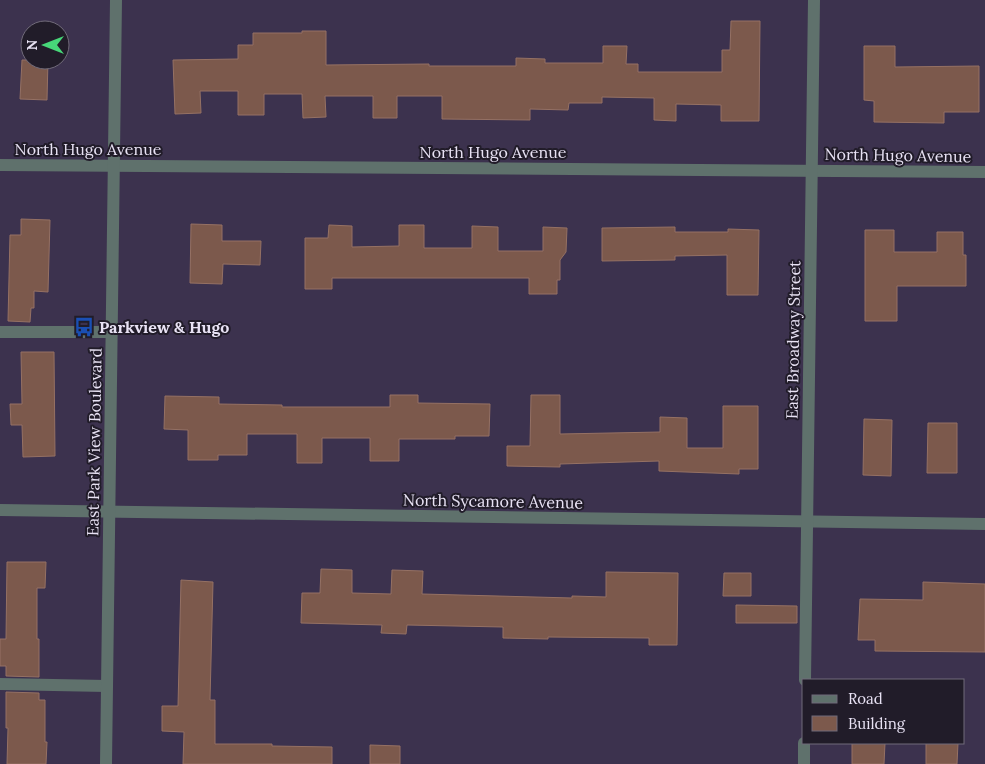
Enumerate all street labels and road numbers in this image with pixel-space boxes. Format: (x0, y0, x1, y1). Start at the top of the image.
street label: North Hugo Avenue (15, 139, 162, 159)
street label: North Hugo Avenue (420, 142, 567, 162)
street label: North Hugo Avenue (824, 144, 972, 166)
street label: East Broadway Street (782, 260, 804, 419)
street label: East Park View Boulevard (82, 347, 106, 536)
street label: North Sycamore Avenue (403, 489, 584, 513)

